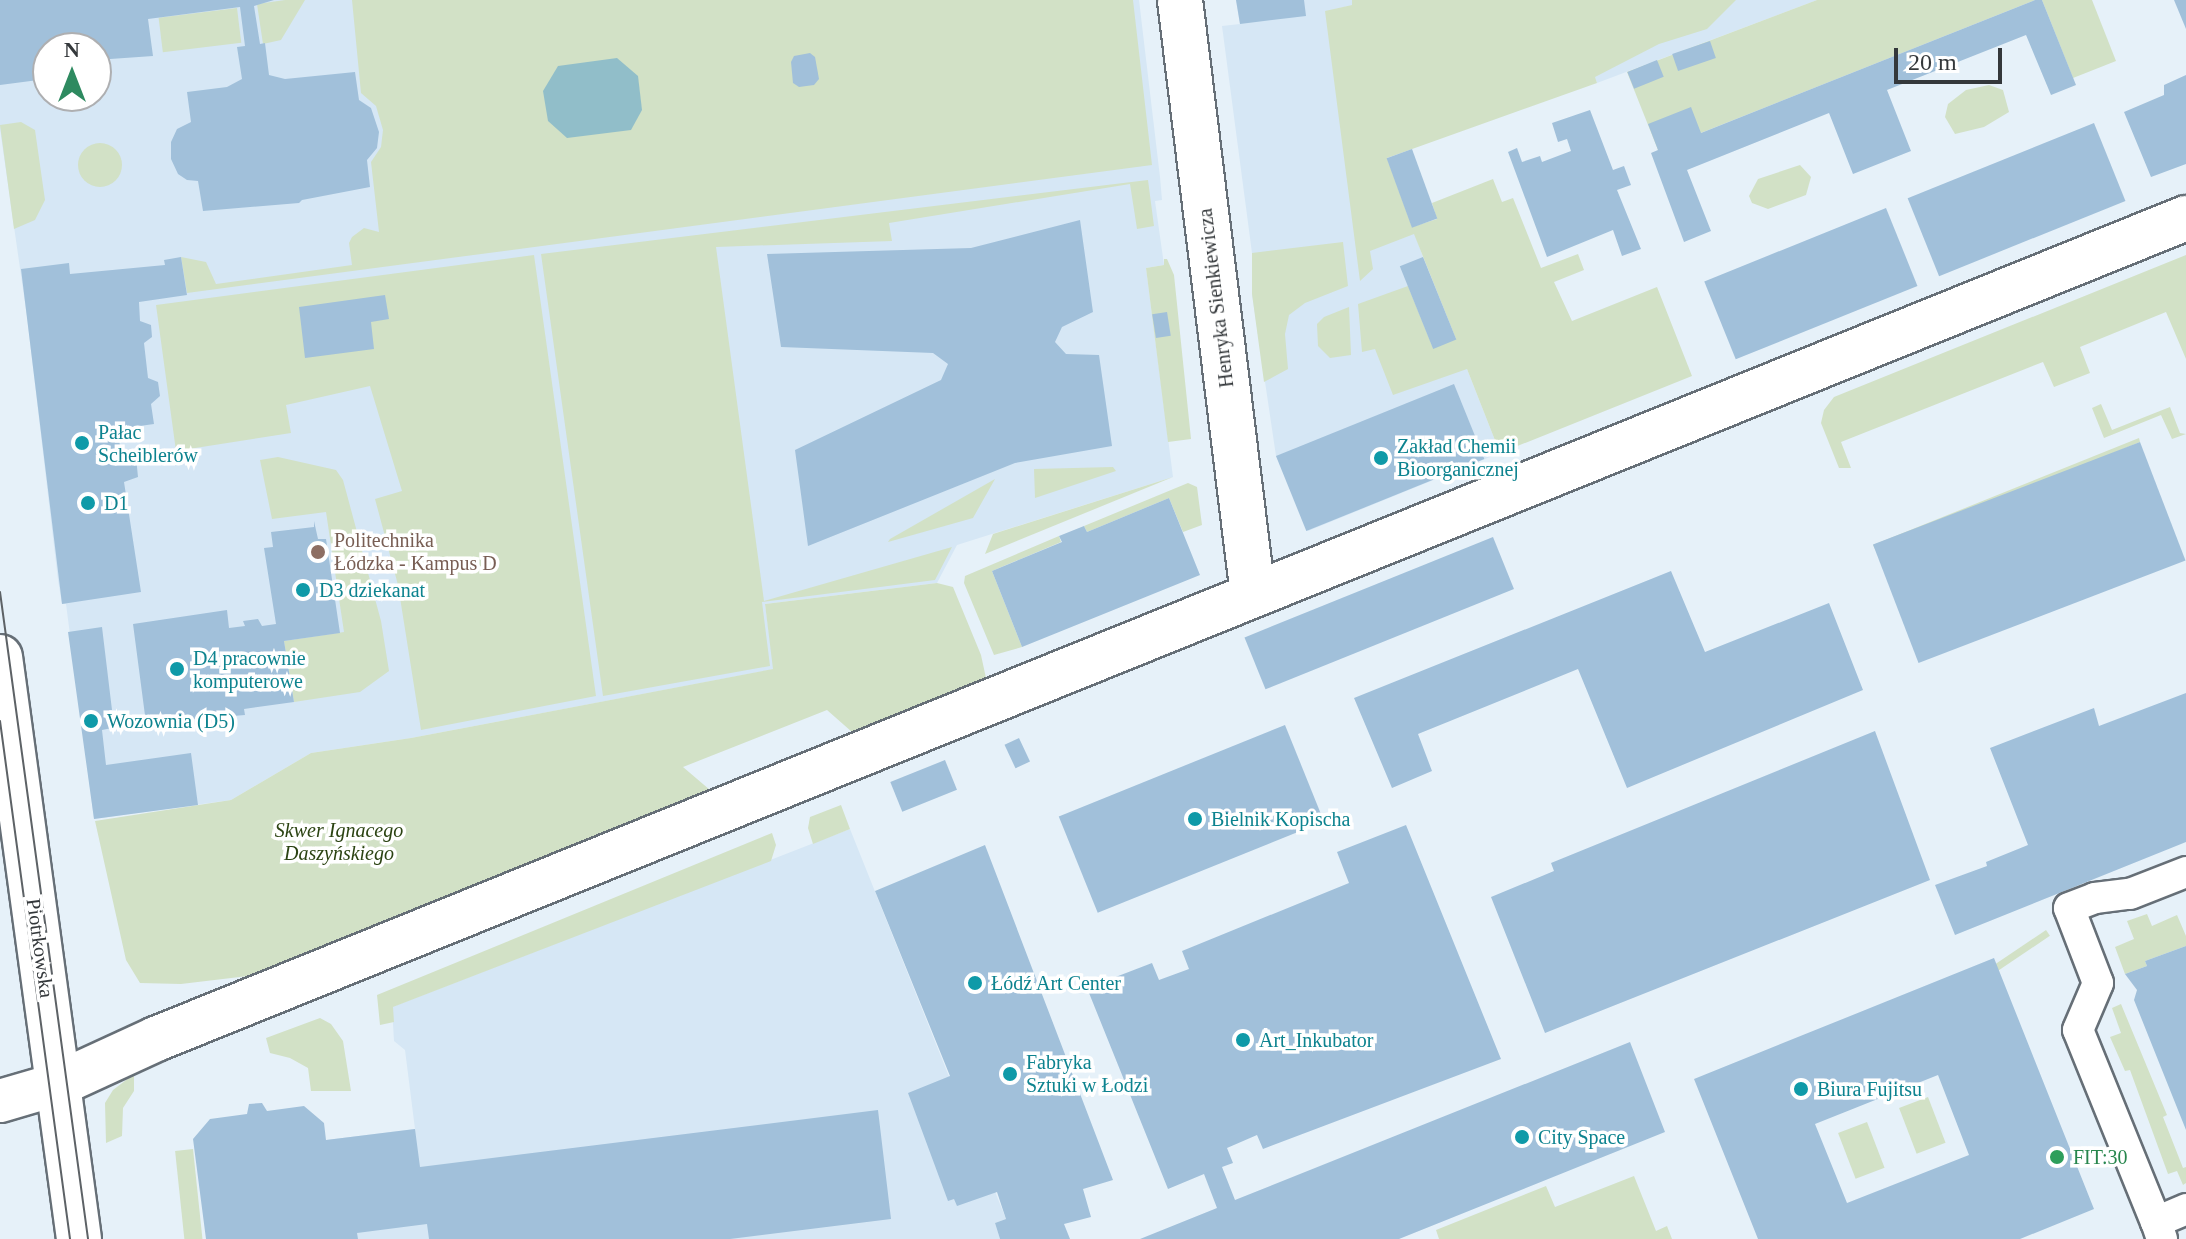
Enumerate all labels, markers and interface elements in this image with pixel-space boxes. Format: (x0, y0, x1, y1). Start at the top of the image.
north arrow (32, 32, 112, 112)
scale bar (1898, 32, 2006, 82)
text: N (64, 37, 80, 62)
text: 20 m (1908, 49, 1957, 75)
street label: Henryka Sienkiewicza (1193, 207, 1239, 389)
place label: Pałac Scheiblerów (98, 420, 198, 467)
marker: Pałac Scheiblerów (73, 434, 91, 452)
place label: Zakład Chemii Bioorganicznej (1397, 434, 1519, 481)
marker: Zakład Chemii Bioorganicznej (1372, 449, 1390, 467)
place label: D1 (104, 491, 128, 515)
marker: D1 (79, 494, 97, 512)
place label: Politechnika Łódzka - Kampus D (334, 528, 497, 575)
marker: Politechnika Łódzka - Kampus D (309, 543, 327, 561)
place label: D3 dziekanat (319, 578, 425, 602)
marker: D3 dziekanat (294, 581, 312, 599)
place label: D4 pracownie komputerowe (193, 646, 306, 693)
marker: D4 pracownie komputerowe (168, 660, 186, 678)
place label: Wozownia (D5) (107, 709, 235, 733)
marker: Wozownia (D5) (82, 712, 100, 730)
place label: Bielnik Kopischa (1211, 807, 1350, 831)
marker: Bielnik Kopischa (1186, 810, 1204, 828)
park label: Skwer Ignacego Daszyńskiego (275, 818, 403, 865)
street label: Piotrkowska (21, 897, 59, 999)
place label: Łódź Art Center (991, 971, 1122, 995)
marker: Łódź Art Center (966, 974, 984, 992)
place label: Art_Inkubator (1259, 1028, 1373, 1052)
marker: Art_Inkubator (1234, 1031, 1252, 1049)
place label: Fabryka Sztuki w Łodzi (1026, 1050, 1148, 1097)
marker: Fabryka Sztuki w Łodzi (1001, 1065, 1019, 1083)
place label: Biura Fujitsu (1817, 1077, 1922, 1101)
marker: Biura Fujitsu (1792, 1080, 1810, 1098)
place label: City Space (1538, 1125, 1625, 1149)
marker: City Space (1513, 1128, 1531, 1146)
place label: FIT:30 (2073, 1145, 2128, 1169)
marker: FIT:30 (2048, 1148, 2066, 1166)

